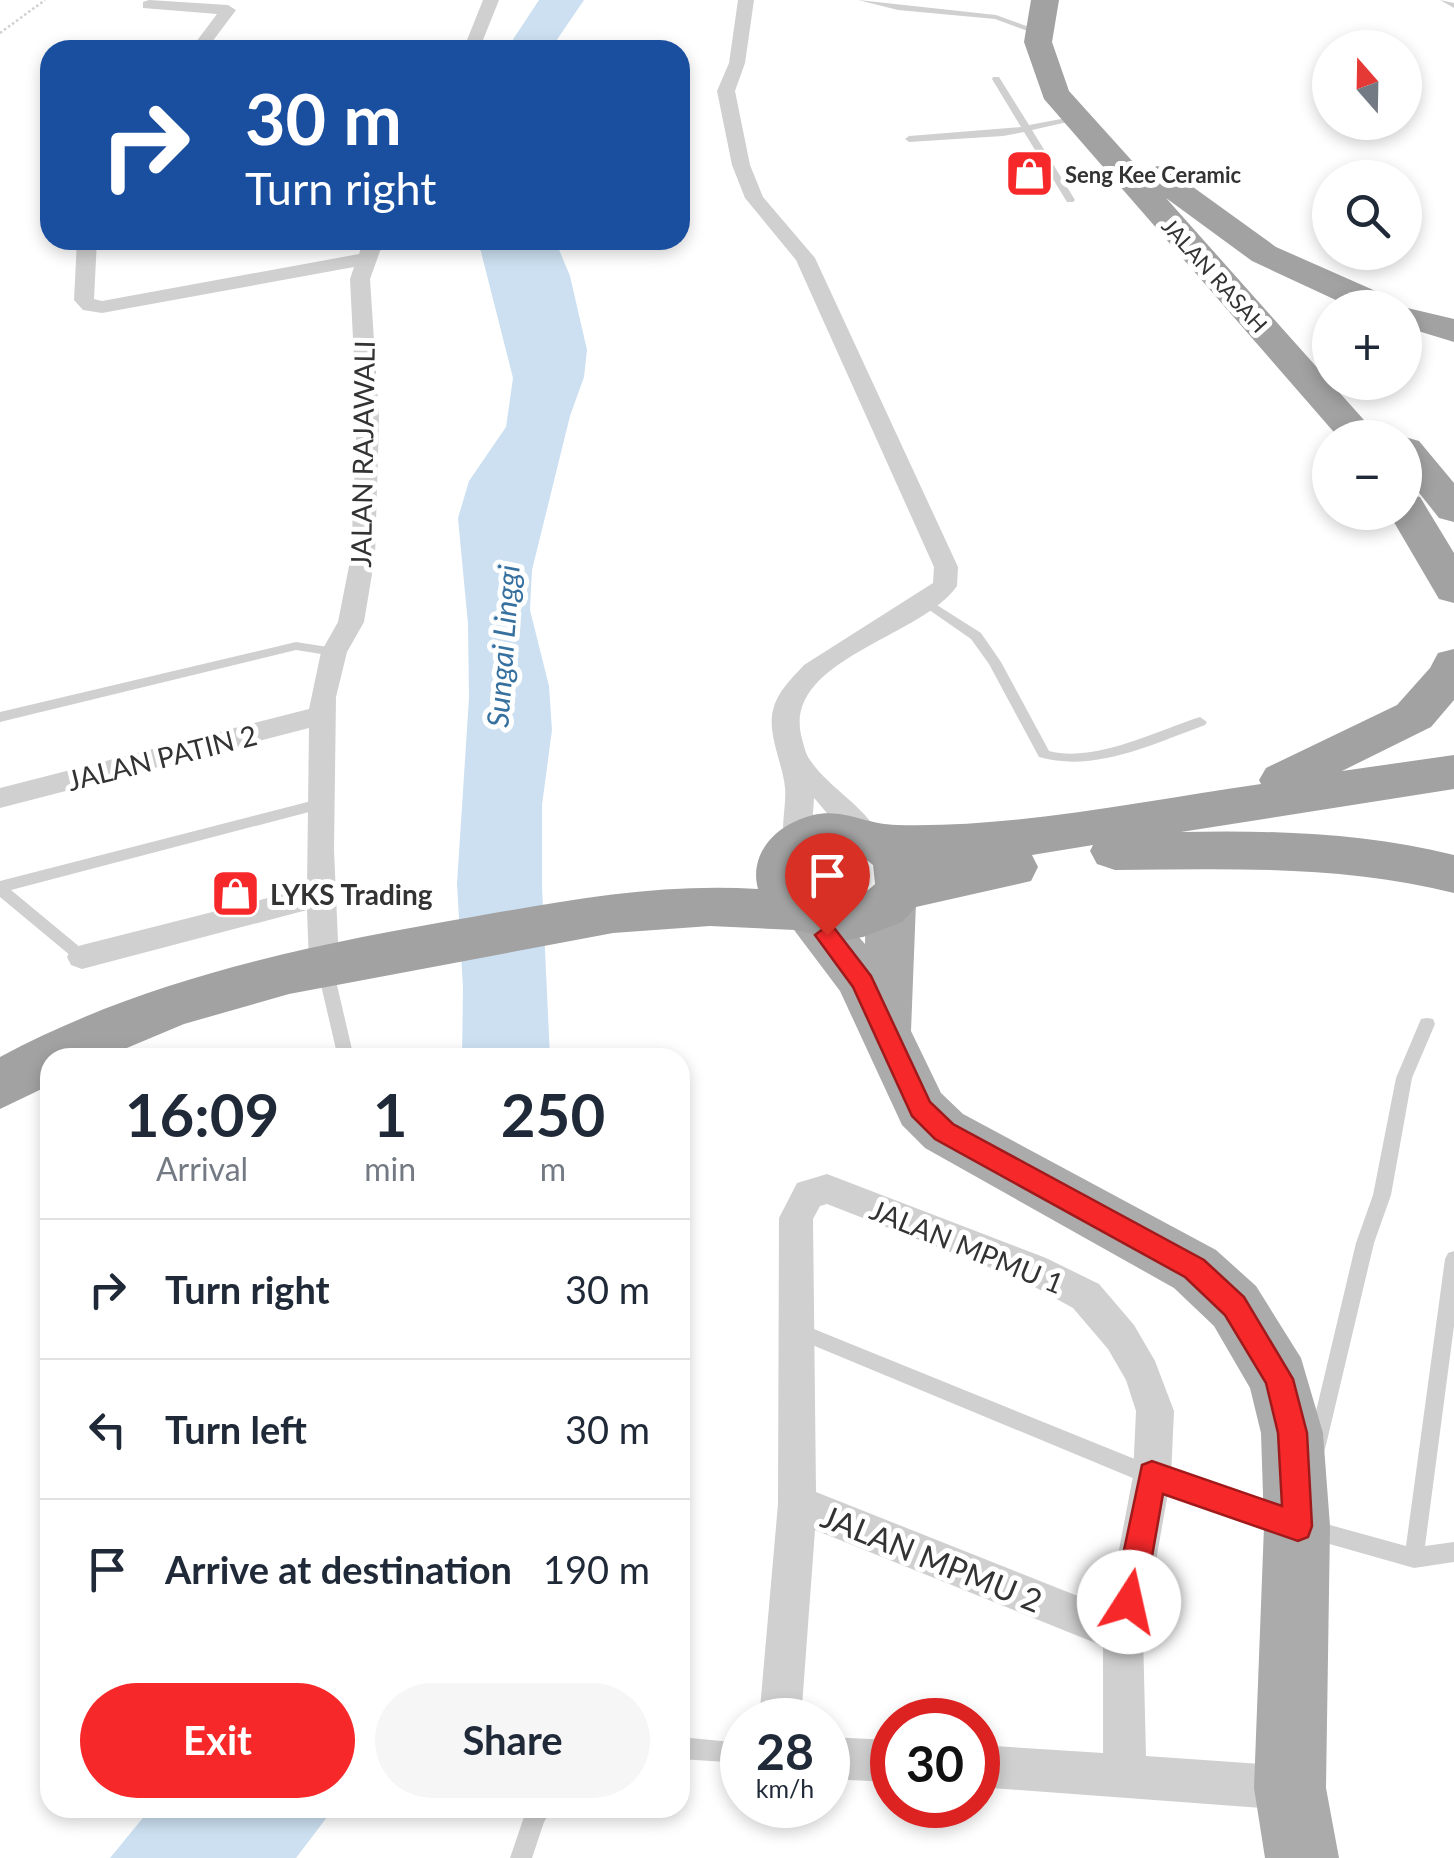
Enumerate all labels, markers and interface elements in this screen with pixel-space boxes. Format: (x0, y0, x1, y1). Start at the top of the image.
north arrow (1312, 30, 1422, 140)
map controls (1312, 30, 1422, 530)
text: 30 m (245, 76, 402, 160)
icon: right (80, 80, 210, 210)
shop icon: Seng Kee Ceramic (1004, 148, 1056, 200)
button: search (1312, 160, 1422, 270)
text: Turn right (245, 161, 436, 215)
place label: Seng Kee Ceramic (1065, 161, 1242, 188)
street label: JALAN RASAH (1157, 212, 1273, 338)
button: + (1312, 290, 1422, 400)
street label: JALAN RAJAWALI (343, 340, 381, 568)
button: − (1312, 420, 1422, 530)
water label: Sungai Linggi (478, 563, 526, 729)
street label: JALAN PATIN 2 (64, 717, 260, 797)
pin (785, 833, 870, 936)
icon: arrive (800, 848, 855, 903)
shop icon: LYKS Trading (209, 868, 261, 920)
place label: LYKS Trading (270, 877, 433, 911)
text: 16:09 (125, 1078, 279, 1150)
text: 1 (373, 1078, 408, 1150)
text: 250 (501, 1078, 605, 1150)
text: Arrival (156, 1149, 248, 1188)
text: min (364, 1149, 416, 1188)
text: m (540, 1149, 566, 1188)
street label: JALAN MPMU 1 (865, 1192, 1069, 1300)
icon: right (80, 1262, 135, 1317)
text: Turn right (165, 1266, 330, 1312)
text: 30 m (565, 1266, 650, 1312)
icon: left (80, 1402, 135, 1457)
text: Turn left (165, 1406, 307, 1452)
text: 30 m (565, 1406, 650, 1452)
street label: JALAN MPMU 2 (816, 1496, 1048, 1620)
icon: arrive (80, 1542, 135, 1597)
text: Arrive at destination (165, 1546, 512, 1592)
text: 190 m (543, 1546, 650, 1592)
position arrow (1077, 1550, 1181, 1654)
button: Exit (80, 1683, 355, 1798)
button: Share (375, 1683, 650, 1798)
speed limit sign: 30 (870, 1698, 1000, 1828)
text: 28 (756, 1721, 814, 1781)
text: km/h (756, 1773, 814, 1803)

